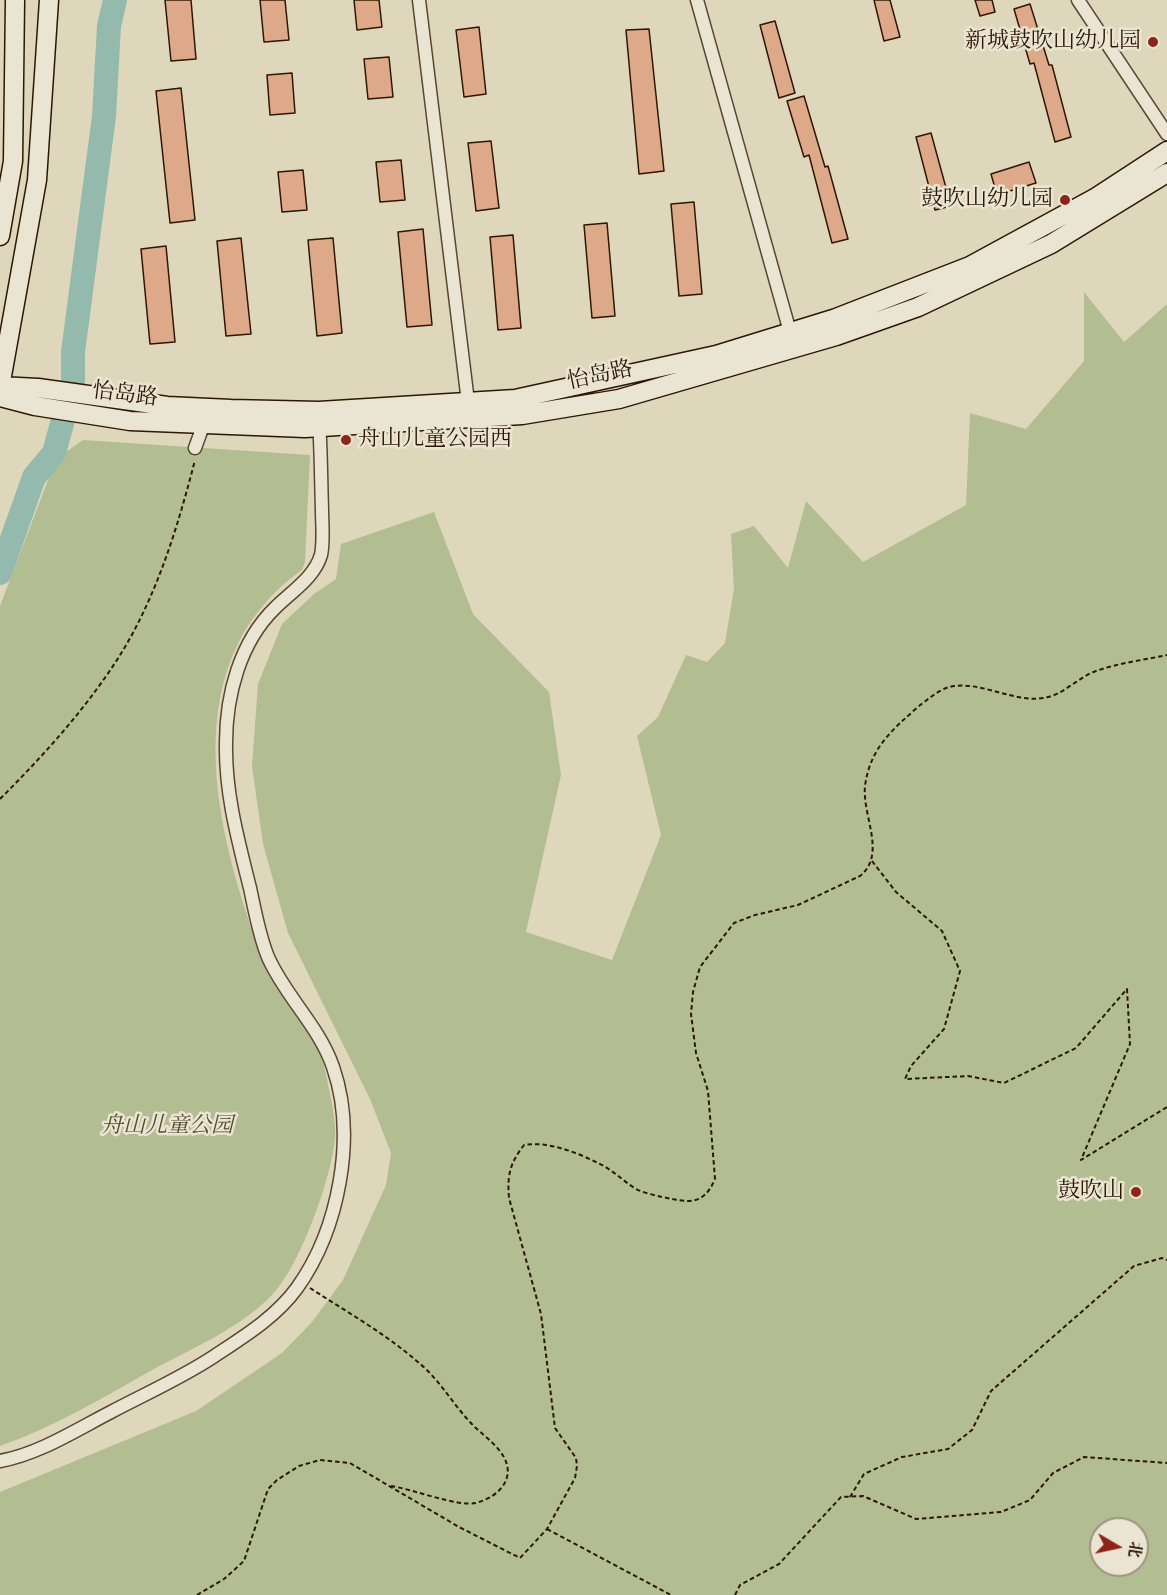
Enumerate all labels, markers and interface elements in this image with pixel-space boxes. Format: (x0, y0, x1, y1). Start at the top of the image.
place label: 新城鼓吹山幼儿园 (965, 29, 1141, 55)
marker: 新城鼓吹山幼儿园 (1146, 35, 1160, 49)
place label: 鼓吹山幼儿园 (921, 187, 1053, 213)
marker: 鼓吹山幼儿园 (1058, 193, 1072, 207)
street label: 怡岛路 (565, 356, 635, 396)
street label: 怡岛路 (91, 378, 159, 412)
place label: 舟山儿童公园西 (358, 427, 512, 453)
marker: 舟山儿童公园西 (339, 433, 353, 447)
park label: 舟山儿童公园 (101, 1114, 233, 1140)
place label: 鼓吹山 (1058, 1179, 1124, 1205)
marker: 鼓吹山 (1129, 1185, 1143, 1199)
north arrow (1089, 1517, 1149, 1577)
text: 北 (1125, 1540, 1146, 1559)

